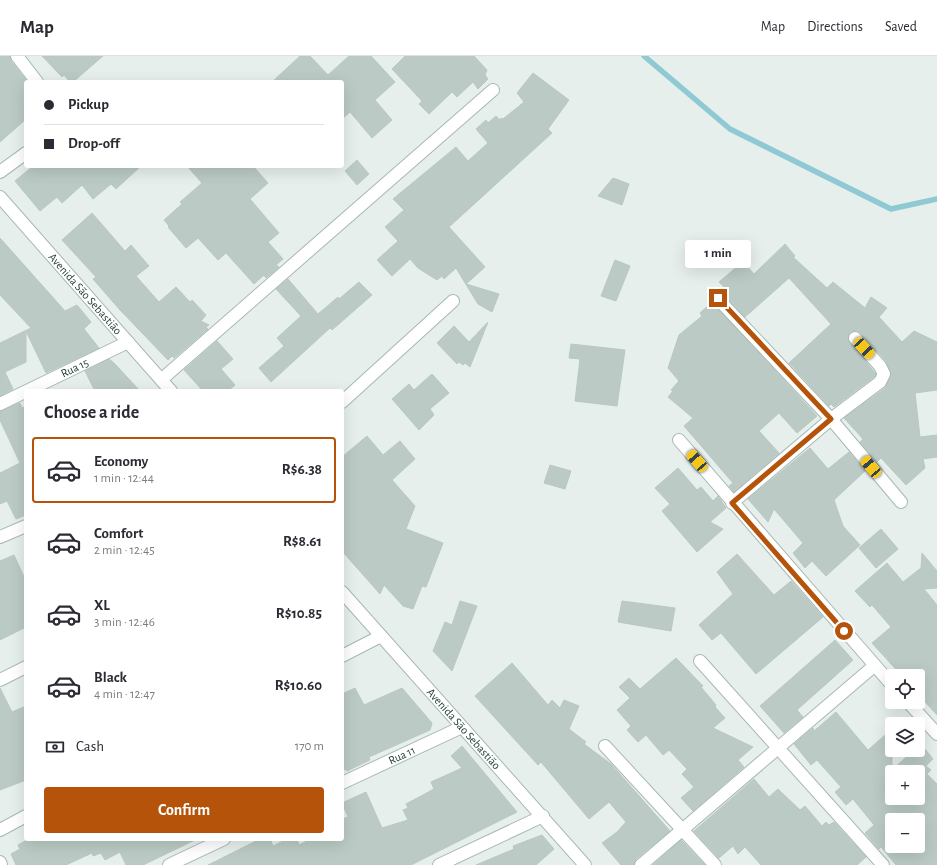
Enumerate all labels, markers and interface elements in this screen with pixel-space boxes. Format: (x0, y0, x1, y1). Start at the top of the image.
text: Map (20, 18, 54, 37)
text: Map (761, 20, 785, 34)
text: Directions (807, 20, 863, 34)
text: Saved (885, 20, 917, 34)
text: Pickup (68, 97, 109, 112)
text: Drop-off (68, 136, 120, 151)
callout: 1 min (685, 240, 751, 268)
text: 1 min (704, 247, 732, 260)
street label: Avenida São Sebastião (46, 251, 124, 337)
route end (709, 289, 727, 307)
car (851, 335, 877, 361)
street label: Rua 15 (59, 356, 90, 380)
text: Choose a ride (44, 404, 139, 422)
car (685, 448, 709, 474)
icon: car (46, 452, 82, 488)
text: Economy (94, 454, 148, 469)
car (859, 454, 883, 480)
text: R$6.38 (282, 462, 322, 477)
text: 1 min · 12:44 (94, 472, 154, 485)
icon: car (46, 524, 82, 560)
text: Comfort (94, 526, 143, 541)
text: R$8.61 (283, 534, 322, 549)
text: 2 min · 12:45 (94, 544, 155, 557)
icon: car (46, 596, 82, 632)
text: XL (94, 598, 110, 613)
text: R$10.85 (276, 606, 322, 621)
text: 3 min · 12:46 (94, 616, 155, 629)
route start (835, 622, 853, 640)
icon: car (46, 668, 82, 704)
map controls (885, 669, 925, 853)
button: locate (885, 669, 925, 709)
text: Black (94, 670, 127, 685)
text: R$10.60 (275, 678, 322, 693)
street label: Avenida São Sebastião (425, 686, 503, 772)
text: 4 min · 12:47 (94, 688, 155, 701)
button: layers (885, 717, 925, 757)
icon: cash (44, 736, 66, 758)
text: Cash (76, 739, 104, 754)
text: 170 m (295, 740, 324, 753)
street label: Rua 11 (386, 744, 417, 767)
button: + (885, 765, 925, 805)
button: Confirm (44, 787, 324, 833)
button: − (885, 813, 925, 853)

